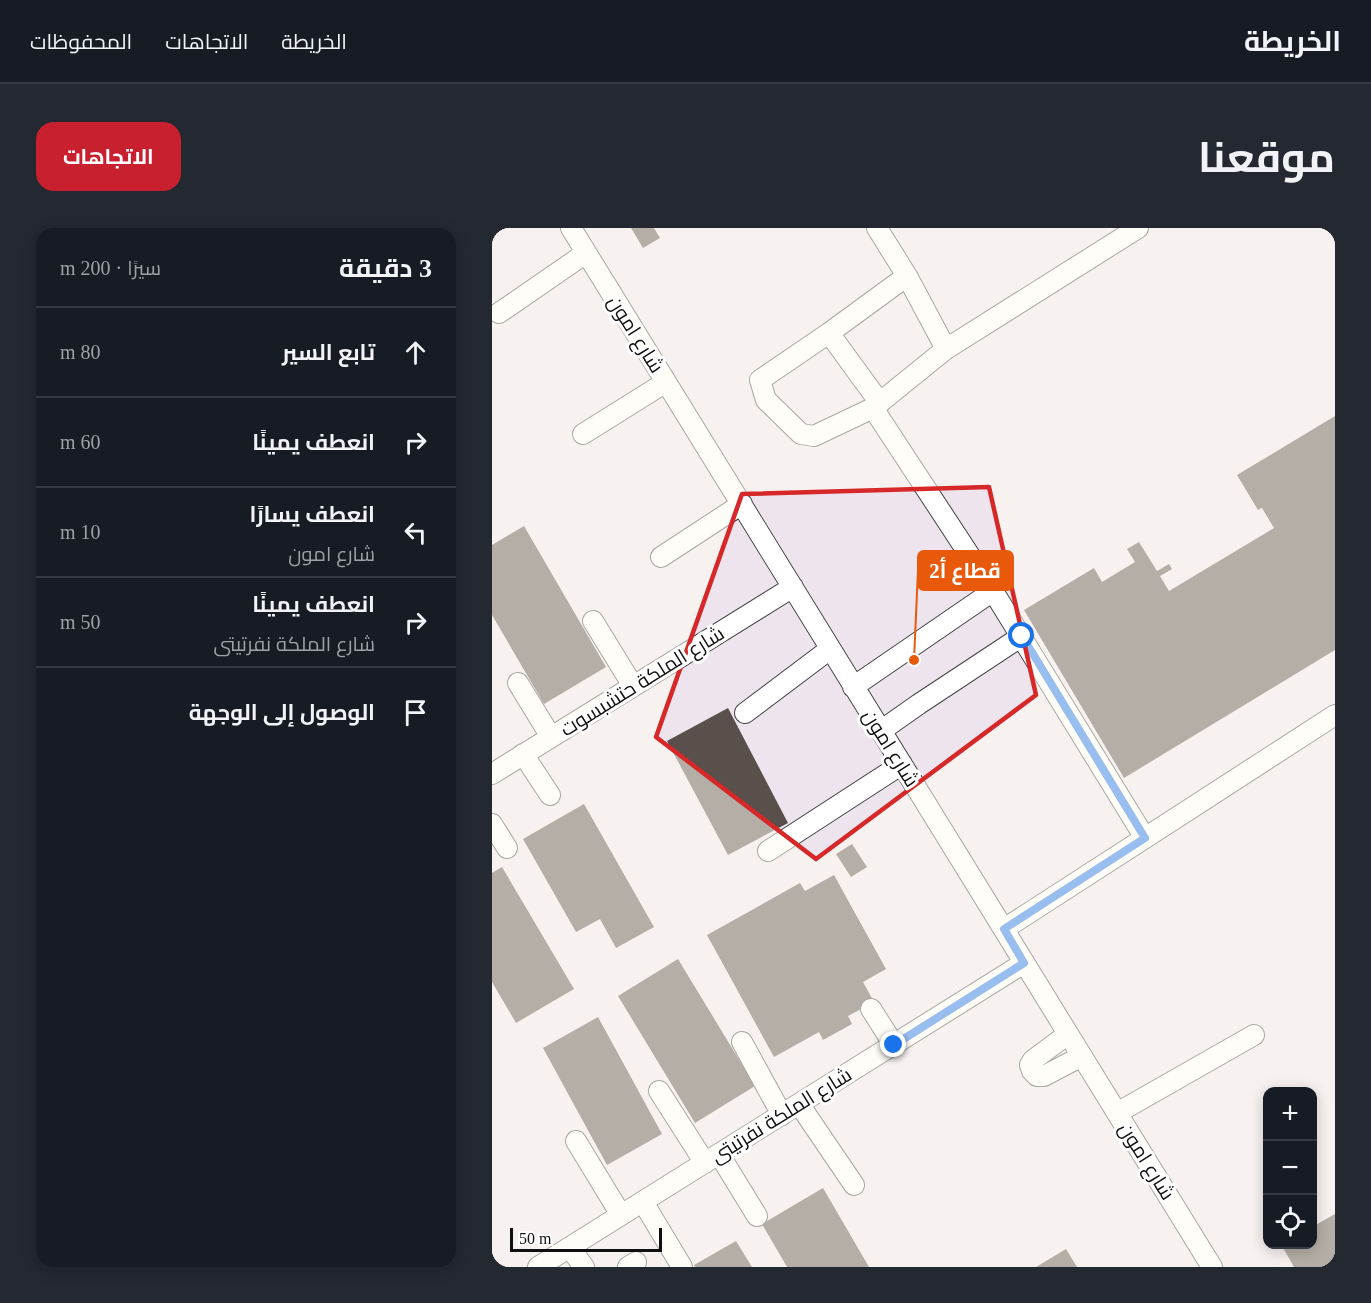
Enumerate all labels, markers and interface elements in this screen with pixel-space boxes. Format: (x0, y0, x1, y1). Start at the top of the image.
text: الخريطة (1244, 26, 1341, 57)
text: المحفوظات (30, 30, 132, 54)
text: الاتجاهات (165, 30, 248, 54)
text: الخريطة (281, 30, 347, 54)
button: الاتجاهات (36, 122, 181, 191)
text: موقعنا (1198, 135, 1335, 181)
text: 3 دقيقة (339, 254, 432, 283)
text: سيرًا · 200 m (60, 257, 161, 279)
street label: شارع امون (601, 291, 668, 378)
icon: ahead (399, 336, 432, 369)
text: تابع السير (282, 340, 375, 365)
text: 80 m (60, 341, 101, 363)
icon: right (399, 426, 432, 459)
text: انعطف يمينًا (252, 430, 375, 455)
text: 60 m (60, 431, 101, 453)
text: انعطف يسارًا (250, 502, 375, 527)
icon: left (399, 516, 432, 549)
text: 10 m (60, 521, 101, 543)
text: شارع امون (288, 543, 375, 565)
callout: قطاع أ2 (918, 551, 1013, 590)
text: قطاع أ2 (929, 557, 1001, 585)
text: انعطف يمينًا (252, 592, 375, 617)
icon: right (399, 606, 432, 639)
text: 50 m (60, 611, 101, 633)
street label: شارع الملكة حتشبسوت (556, 622, 729, 743)
route start (1008, 622, 1034, 648)
text: شارع الملكة نفرتيتى (213, 633, 375, 655)
icon: arrive (399, 696, 432, 729)
text: الوصول إلى الوجهة (189, 700, 375, 725)
street label: شارع امون (856, 705, 923, 792)
route end (880, 1031, 906, 1057)
street label: شارع الملكة نفرتيتى (707, 1063, 857, 1170)
map controls (1263, 1087, 1317, 1249)
button: + (1263, 1087, 1317, 1141)
street label: شارع امون (1112, 1118, 1179, 1205)
button: − (1263, 1141, 1317, 1195)
button: locate (1263, 1195, 1317, 1249)
scale bar (510, 1225, 662, 1252)
text: 50 m (519, 1230, 551, 1247)

